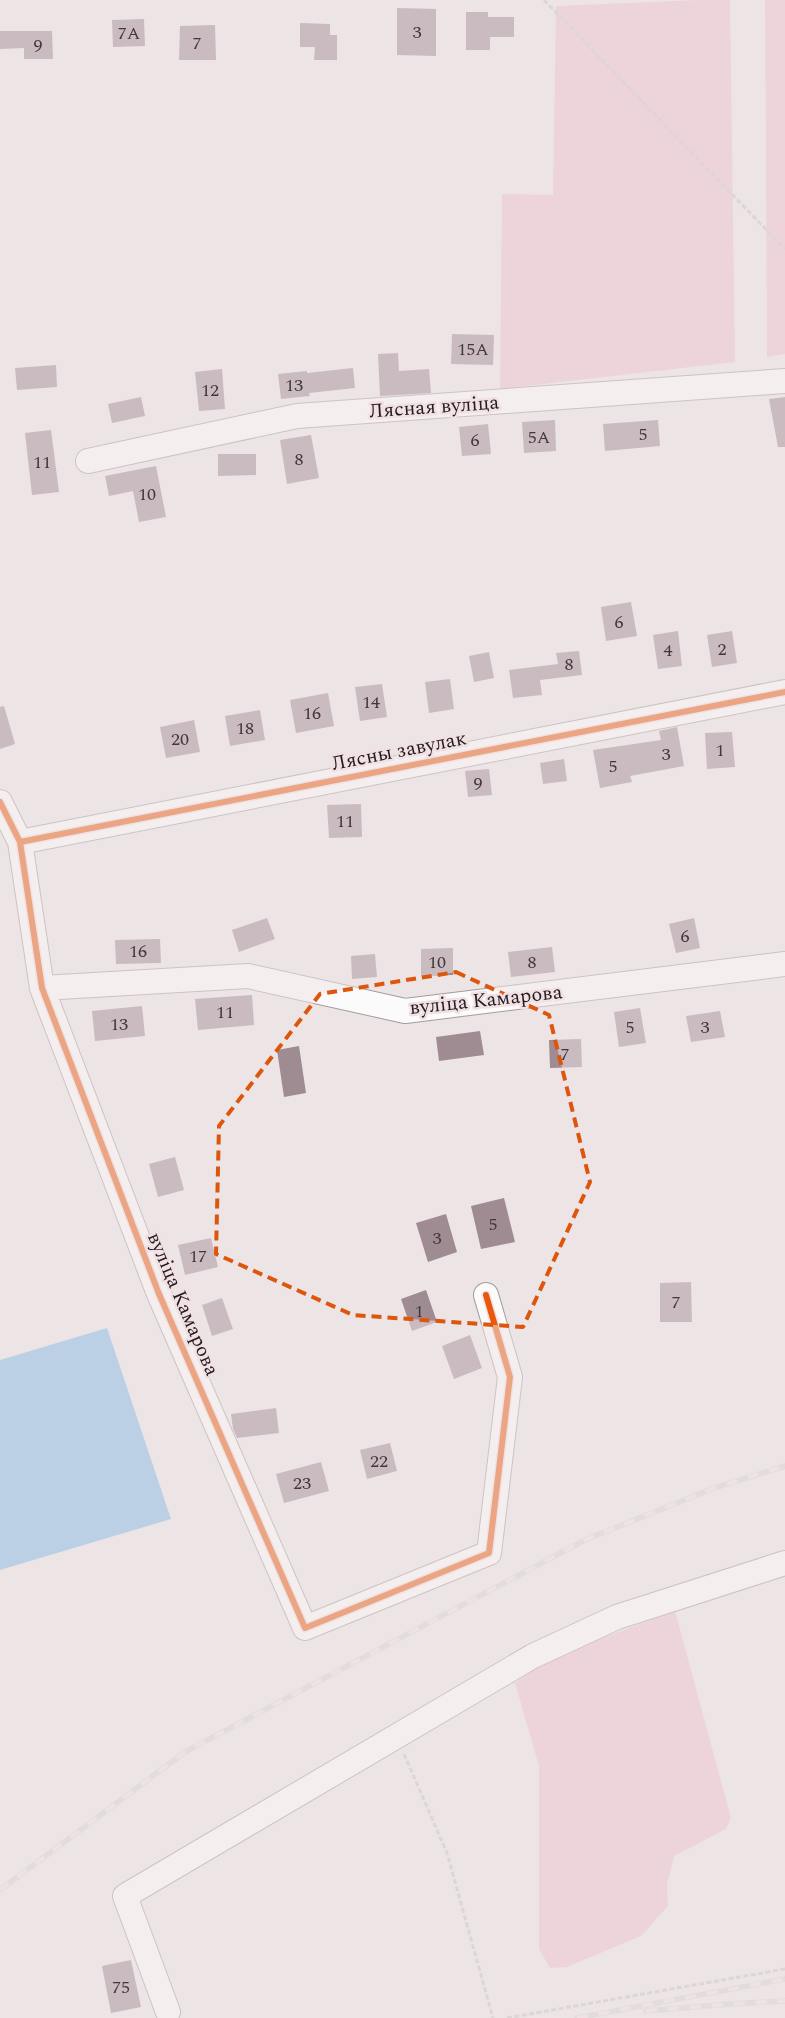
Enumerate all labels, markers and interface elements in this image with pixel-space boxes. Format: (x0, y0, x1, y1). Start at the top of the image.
house number: 3 (413, 19, 422, 46)
house number: 7А (118, 20, 140, 47)
house number: 7 (193, 30, 202, 57)
house number: 9 (34, 32, 43, 59)
house number: 15А (457, 336, 489, 363)
house number: 13 (285, 372, 303, 399)
house number: 12 (201, 377, 219, 404)
street label: Лясная вуліца (368, 387, 500, 427)
house number: 5 (639, 421, 648, 448)
house number: 5А (528, 424, 550, 451)
house number: 6 (471, 427, 480, 454)
house number: 8 (295, 446, 304, 473)
house number: 11 (33, 449, 51, 476)
house number: 10 (138, 481, 156, 508)
house number: 6 (615, 609, 624, 636)
house number: 2 (718, 636, 727, 663)
house number: 4 (664, 637, 673, 664)
house number: 8 (565, 651, 574, 678)
house number: 14 (362, 689, 380, 716)
house number: 16 (303, 700, 321, 727)
house number: 18 (236, 715, 254, 742)
street label: Лясны завулак (329, 723, 469, 779)
house number: 20 (171, 726, 189, 753)
house number: 1 (716, 737, 725, 764)
house number: 3 (662, 741, 671, 768)
house number: 5 (609, 753, 618, 780)
house number: 9 (474, 770, 483, 797)
house number: 11 (336, 808, 354, 835)
house number: 6 (681, 923, 690, 950)
house number: 16 (129, 938, 147, 965)
house number: 10 (428, 949, 446, 976)
house number: 8 (528, 949, 537, 976)
street label: вуліца Камарова (408, 977, 564, 1023)
house number: 11 (216, 999, 234, 1026)
house number: 13 (110, 1011, 128, 1038)
house number: 5 (626, 1014, 635, 1041)
house number: 3 (701, 1014, 710, 1041)
house number: 7 (561, 1041, 570, 1068)
house number: 5 (489, 1211, 498, 1238)
house number: 3 (433, 1225, 442, 1252)
street label: вуліца Камарова (139, 1227, 227, 1381)
house number: 17 (189, 1243, 207, 1270)
house number: 7 (672, 1289, 681, 1316)
house number: 1 (415, 1298, 424, 1325)
house number: 22 (370, 1448, 388, 1475)
house number: 23 (293, 1470, 311, 1497)
house number: 75 (112, 1974, 130, 2001)

